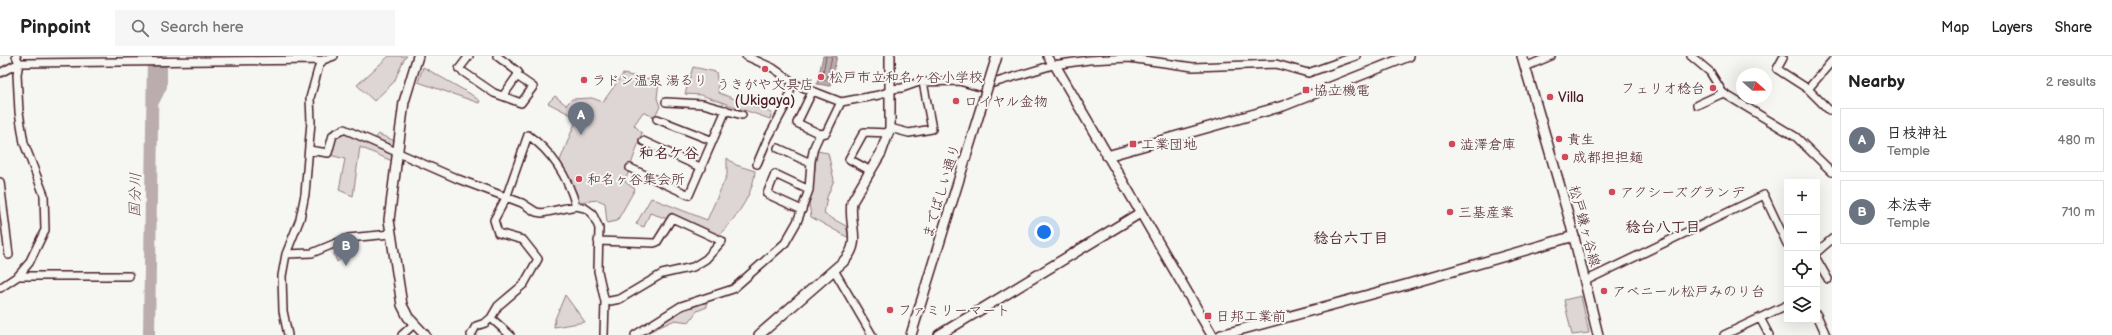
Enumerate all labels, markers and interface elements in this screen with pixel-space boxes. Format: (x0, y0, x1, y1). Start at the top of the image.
search box (115, 10, 395, 46)
text: Pinpoint (20, 16, 91, 39)
icon: search (129, 17, 151, 39)
text: Search here (161, 18, 244, 37)
text: Map (1941, 19, 1969, 36)
text: Layers (1991, 19, 2033, 36)
text: Share (2055, 19, 2092, 36)
marker: うきがや文具店 (Ukigaya) (760, 64, 770, 74)
north arrow (1736, 68, 1772, 104)
place label: 松戸市立和名ヶ谷小学校 (829, 69, 983, 86)
place label: ラドン温泉 湯るり (592, 72, 708, 89)
marker: 松戸市立和名ヶ谷小学校 (816, 72, 826, 82)
text: Nearby (1848, 72, 1905, 92)
text: 2 results (2046, 74, 2096, 90)
marker: ラドン温泉 湯るり (579, 75, 589, 85)
place label: うきがや文具店 (Ukigaya) (716, 76, 814, 109)
place label: フェリオ稔台 (1621, 80, 1705, 97)
place label: 協立機電 (1314, 82, 1370, 99)
marker: フェリオ稔台 (1708, 83, 1718, 93)
marker: 協立機電 (1301, 85, 1311, 95)
place label: Villa (1558, 89, 1584, 106)
marker: Villa (1545, 92, 1555, 102)
place label: ロイヤル金物 (964, 93, 1048, 110)
marker: ロイヤル金物 (951, 96, 961, 106)
pin: A (568, 102, 594, 135)
text: 日枝神社 (1887, 124, 1947, 143)
place label: 貴生 (1567, 131, 1595, 148)
text: A (1858, 132, 1866, 148)
text: 480 m (2058, 132, 2095, 148)
marker: 貴生 (1554, 134, 1564, 144)
place label: 工業団地 (1141, 136, 1197, 153)
place label: 澁澤倉庫 (1460, 136, 1516, 153)
marker: 工業団地 (1128, 139, 1138, 149)
marker: 澁澤倉庫 (1447, 139, 1457, 149)
street label: までばしい通り (919, 142, 964, 240)
text: Temple (1887, 143, 1930, 159)
district label: 和名ケ谷 (639, 144, 699, 163)
place label: 成都担担麺 (1573, 149, 1643, 166)
marker: 成都担担麺 (1560, 152, 1570, 162)
place label: 和名ヶ谷集会所 (587, 171, 685, 188)
water label: 国分川 (126, 172, 145, 218)
marker: 和名ヶ谷集会所 (574, 174, 584, 184)
map controls (1784, 179, 1820, 323)
button: + (1784, 179, 1820, 215)
street label: 松戸鎌ヶ谷線 (1565, 183, 1604, 269)
place label: アクシーズグランデ (1620, 184, 1745, 201)
marker: アクシーズグランデ (1607, 187, 1617, 197)
text: 本法寺 (1887, 196, 1932, 215)
place label: 三基産業 (1458, 204, 1514, 221)
text: B (1857, 204, 1867, 220)
text: 710 m (2062, 204, 2095, 220)
marker: 三基産業 (1445, 207, 1455, 217)
button: − (1784, 215, 1820, 251)
text: Temple (1887, 215, 1930, 231)
district label: 稔台八丁目 (1625, 218, 1701, 237)
your location (1034, 222, 1054, 242)
district label: 稔台六丁目 (1313, 229, 1389, 248)
pin: B (333, 233, 359, 266)
button: locate (1784, 251, 1820, 287)
place label: アベニール松戸みのり台 (1612, 283, 1765, 300)
marker: アベニール松戸みのり台 (1599, 286, 1609, 296)
button: layers (1784, 287, 1820, 323)
place label: ファミリーマート (898, 302, 1010, 319)
marker: ファミリーマート (885, 305, 895, 315)
place label: 日邦工業前 (1216, 308, 1286, 325)
marker: 日邦工業前 (1203, 311, 1213, 321)

